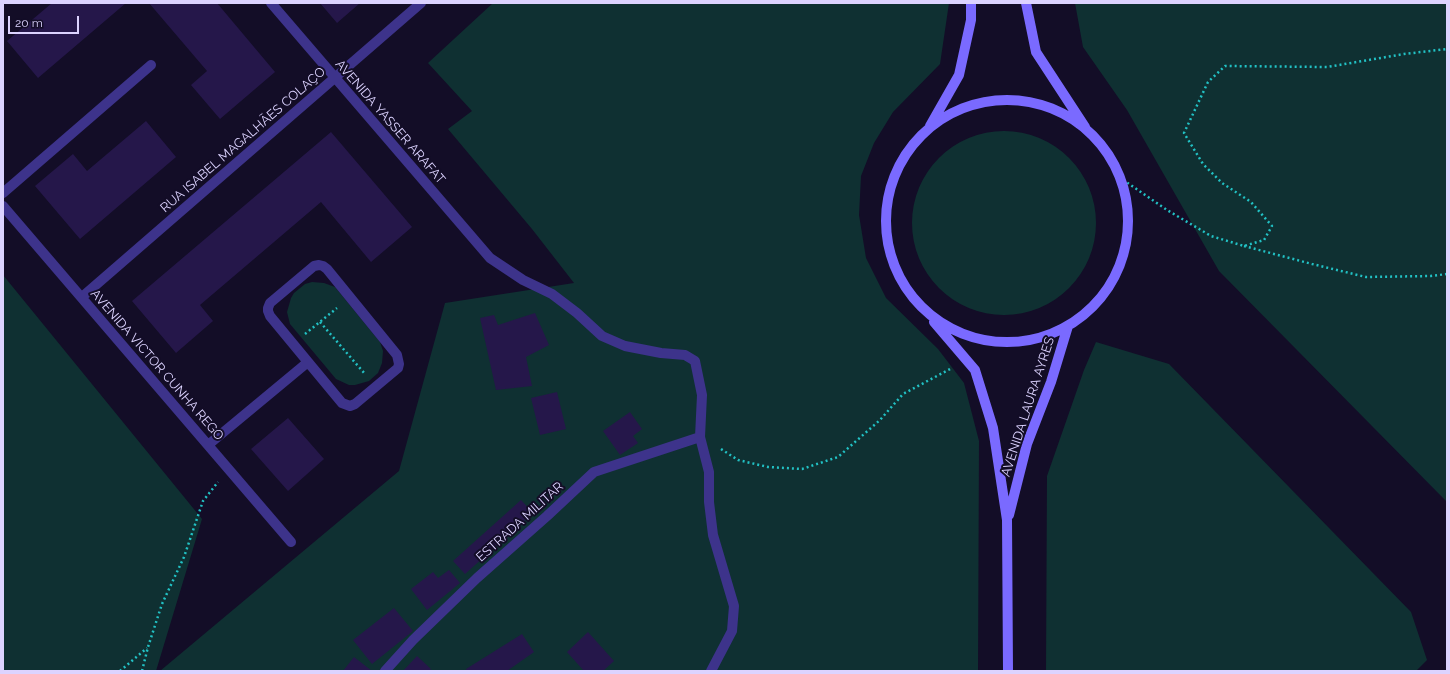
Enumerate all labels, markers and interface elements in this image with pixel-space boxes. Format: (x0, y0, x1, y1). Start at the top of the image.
scale bar (10, 8, 81, 34)
text: 20 m (15, 16, 43, 30)
street label: AVENIDA YASSER ARAFAT (332, 57, 448, 187)
street label: RUA ISABEL MAGALHÃES COLAÇO (157, 64, 329, 216)
street label: AVENIDA VICTOR CUNHA REGO (87, 286, 227, 444)
street label: AVENIDA LAURA AYRES (998, 335, 1058, 479)
street label: ESTRADA MILITAR (473, 479, 567, 565)

